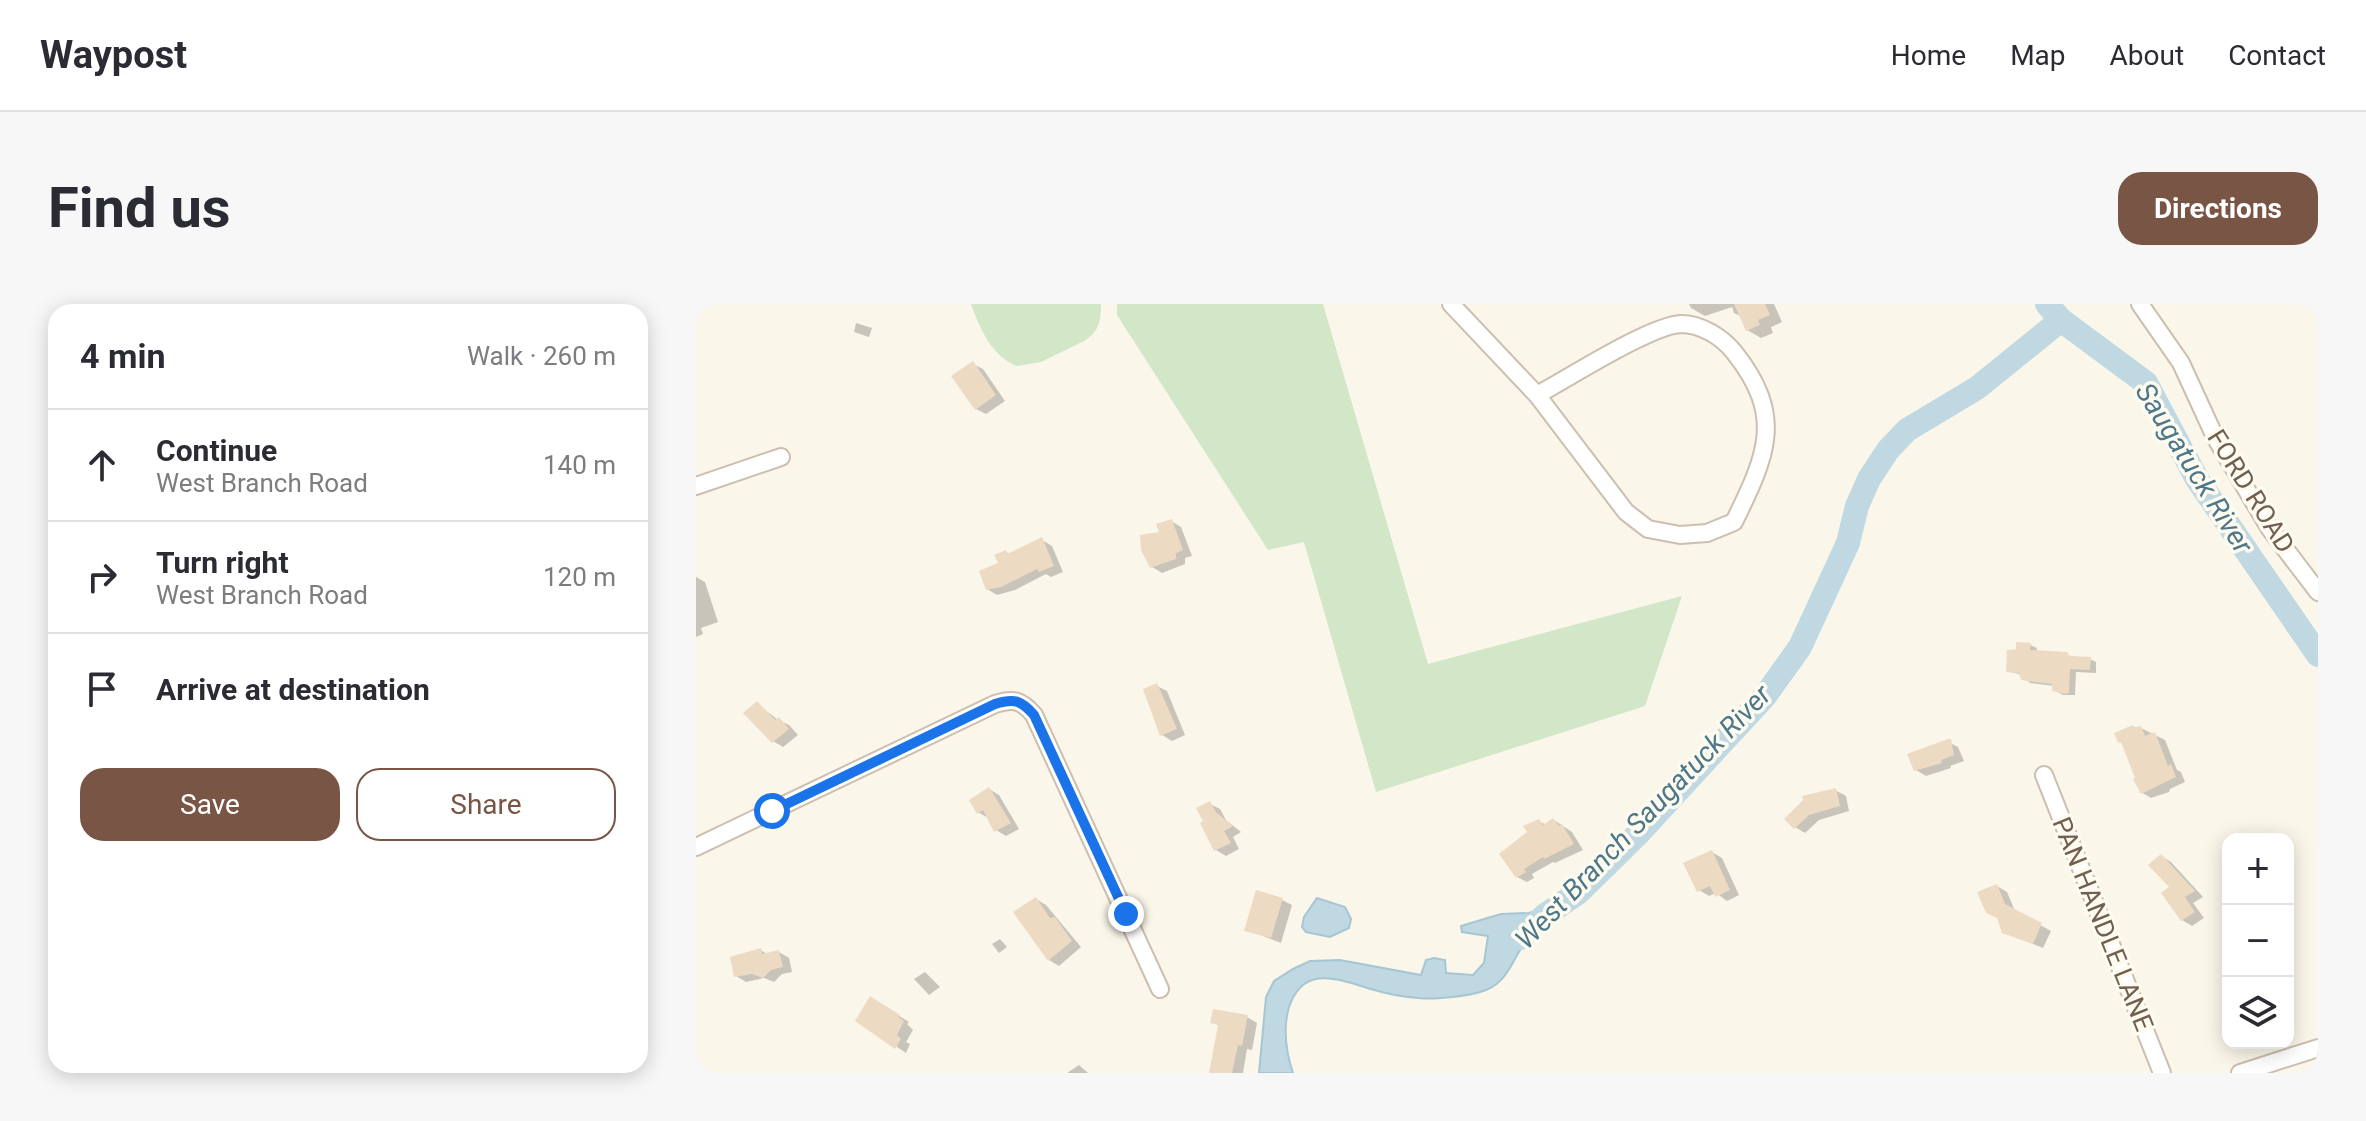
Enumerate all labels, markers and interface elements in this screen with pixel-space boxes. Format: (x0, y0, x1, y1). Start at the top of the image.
text: Waypost (40, 33, 187, 77)
text: Home (1891, 39, 1966, 72)
text: Map (2010, 39, 2066, 72)
text: About (2110, 39, 2184, 72)
text: Contact (2228, 39, 2326, 72)
button: Directions (2118, 172, 2318, 245)
text: Find us (48, 175, 231, 241)
text: 4 min (80, 336, 165, 376)
text: Walk · 260 m (467, 341, 616, 371)
water label: Saugatuck River (2128, 377, 2260, 560)
street label: FORD ROAD (2201, 424, 2301, 558)
text: Continue (156, 433, 277, 468)
icon: ahead (80, 443, 124, 487)
text: 140 m (543, 450, 616, 480)
text: West Branch Road (156, 468, 368, 498)
text: Turn right (156, 545, 289, 580)
icon: right (80, 555, 124, 599)
text: 120 m (543, 562, 616, 592)
text: West Branch Road (156, 580, 368, 610)
icon: arrive (80, 667, 124, 711)
text: Arrive at destination (156, 672, 430, 707)
water label: West Branch Saugatuck River (1508, 678, 1778, 956)
button: Save (80, 768, 340, 841)
button: Share (356, 768, 616, 841)
route start (754, 793, 790, 829)
street label: PAN HANDLE LANE (2046, 813, 2160, 1035)
map controls (2222, 833, 2294, 1049)
button: + (2222, 833, 2294, 905)
route end (1108, 896, 1144, 932)
button: − (2222, 905, 2294, 977)
button: layers (2222, 977, 2294, 1049)

